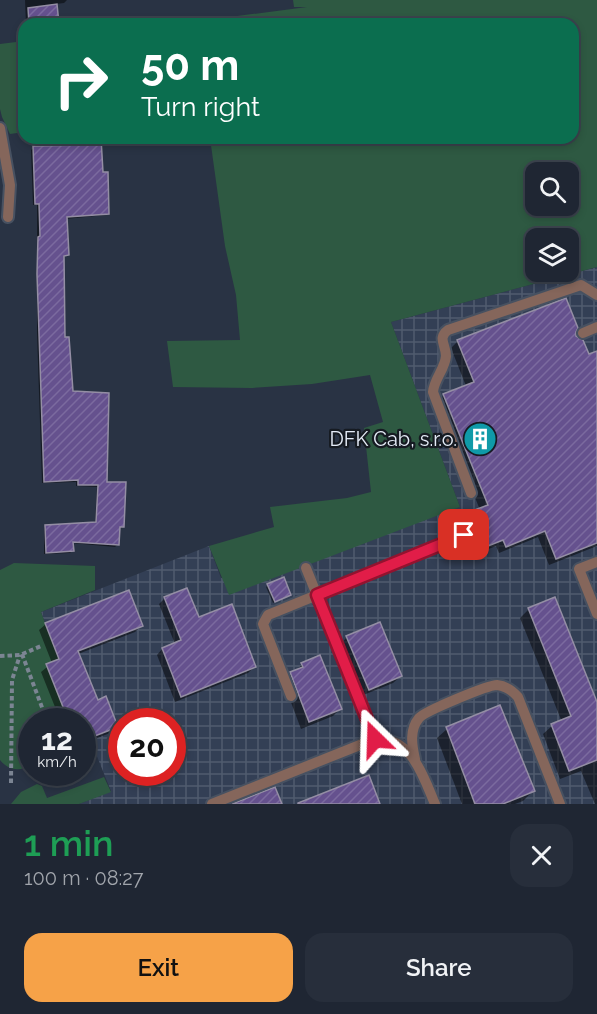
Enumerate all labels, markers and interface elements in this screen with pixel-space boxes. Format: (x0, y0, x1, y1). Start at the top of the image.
text: 50 m (141, 41, 239, 90)
icon: right (42, 42, 120, 120)
text: Turn right (141, 91, 260, 122)
map controls (525, 162, 579, 282)
button: search (525, 162, 579, 216)
button: layers (525, 228, 579, 282)
building icon: DFK Cab, s.r.o. (462, 421, 498, 457)
place label: DFK Cab, s.r.o. (329, 427, 457, 451)
pin (438, 509, 489, 560)
icon: arrive (447, 518, 480, 551)
position arrow (343, 707, 407, 771)
speed limit sign: 20 (108, 708, 186, 786)
text: 12 (41, 722, 73, 757)
text: km/h (37, 753, 77, 771)
text: 1 min (24, 822, 113, 864)
button: close (510, 824, 573, 887)
text: 100 m · 08:27 (24, 866, 143, 890)
button: Exit (24, 933, 293, 1002)
button: Share (305, 933, 573, 1002)

